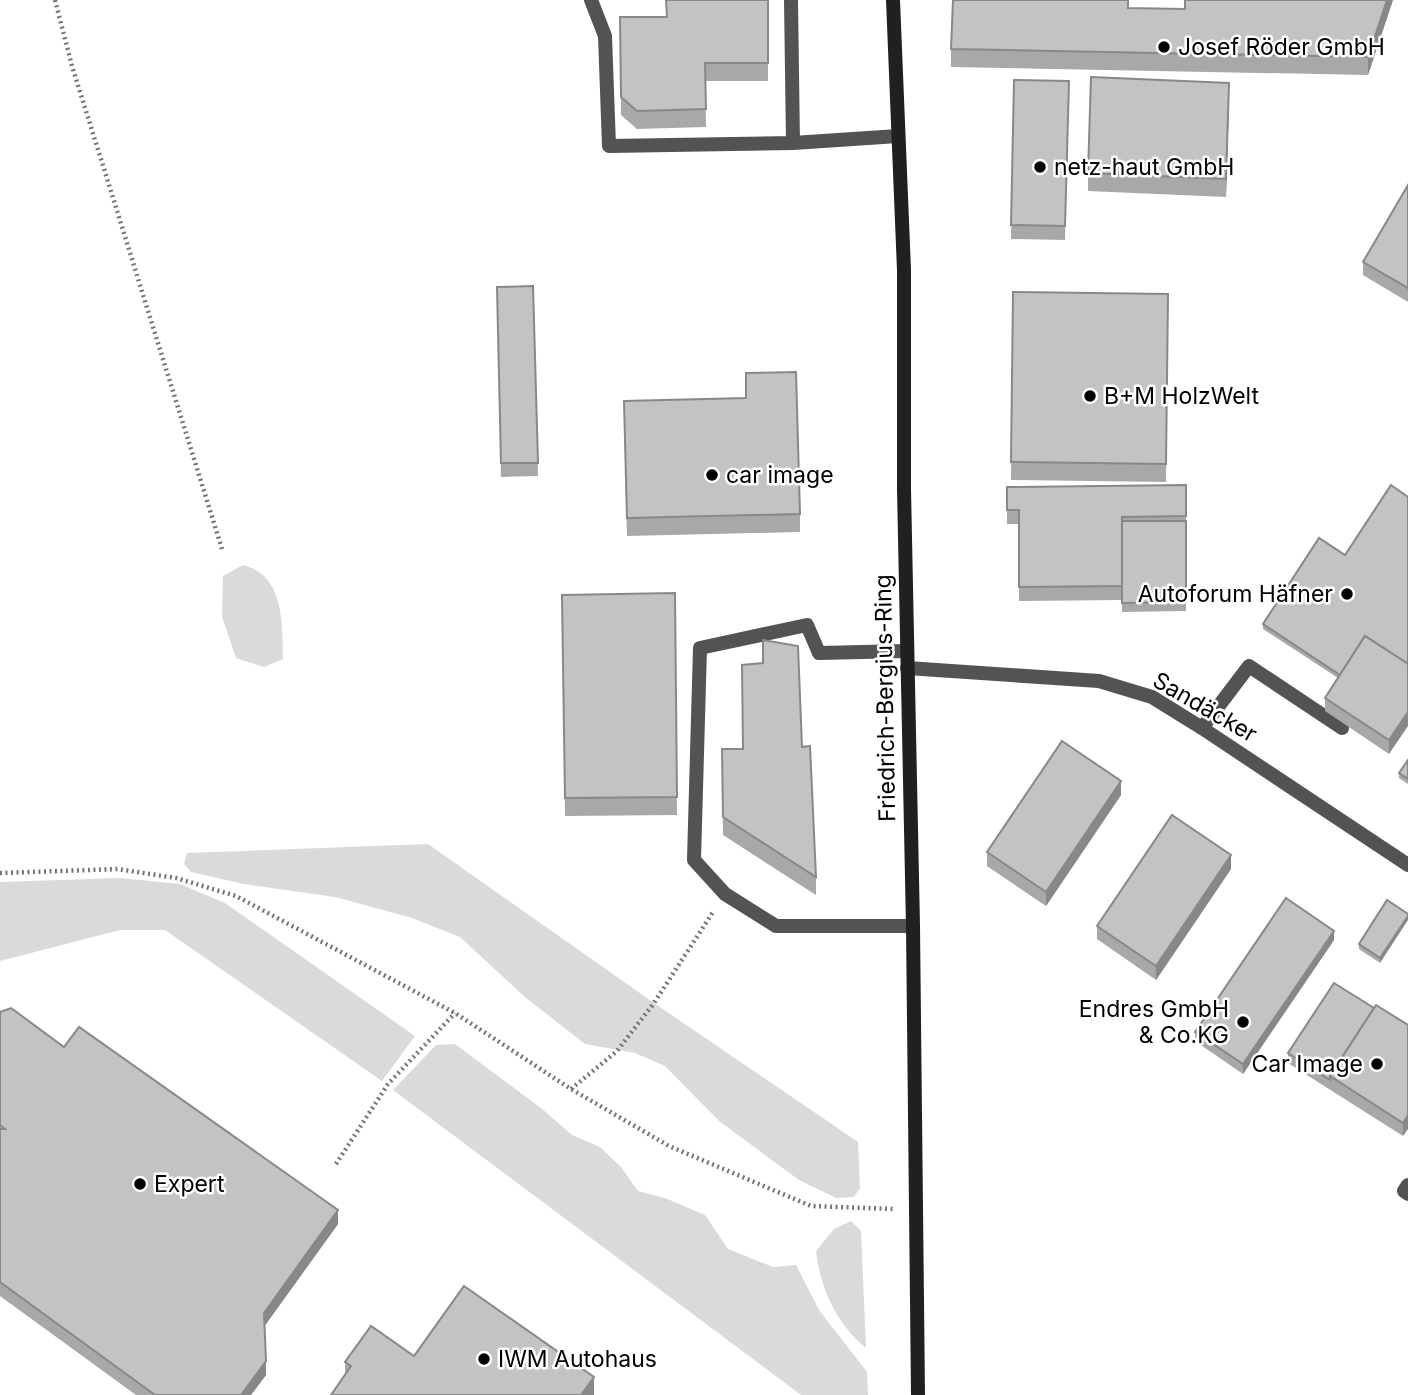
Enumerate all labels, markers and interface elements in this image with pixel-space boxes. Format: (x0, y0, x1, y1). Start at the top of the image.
place label: Josef Röder GmbH (1178, 33, 1385, 61)
marker: Josef Röder GmbH (1156, 39, 1172, 55)
place label: netz-haut GmbH (1054, 153, 1234, 181)
marker: netz-haut GmbH (1032, 159, 1048, 175)
place label: B+M HolzWelt (1104, 382, 1259, 410)
marker: B+M HolzWelt (1082, 388, 1098, 404)
place label: car image (726, 461, 834, 489)
marker: car image (704, 467, 720, 483)
street label: Friedrich-Bergius-Ring (869, 574, 901, 822)
place label: Autoforum Häfner (1138, 580, 1333, 608)
marker: Autoforum Häfner (1339, 586, 1355, 602)
street label: Sandäcker (1148, 666, 1262, 748)
place label: Endres GmbH & Co.KG (1079, 995, 1229, 1049)
marker: Endres GmbH & Co.KG (1235, 1014, 1251, 1030)
place label: Car Image (1251, 1050, 1363, 1078)
marker: Car Image (1369, 1056, 1385, 1072)
place label: Expert (154, 1170, 225, 1198)
marker: Expert (132, 1176, 148, 1192)
place label: IWM Autohaus (498, 1345, 657, 1373)
marker: IWM Autohaus (476, 1351, 492, 1367)

